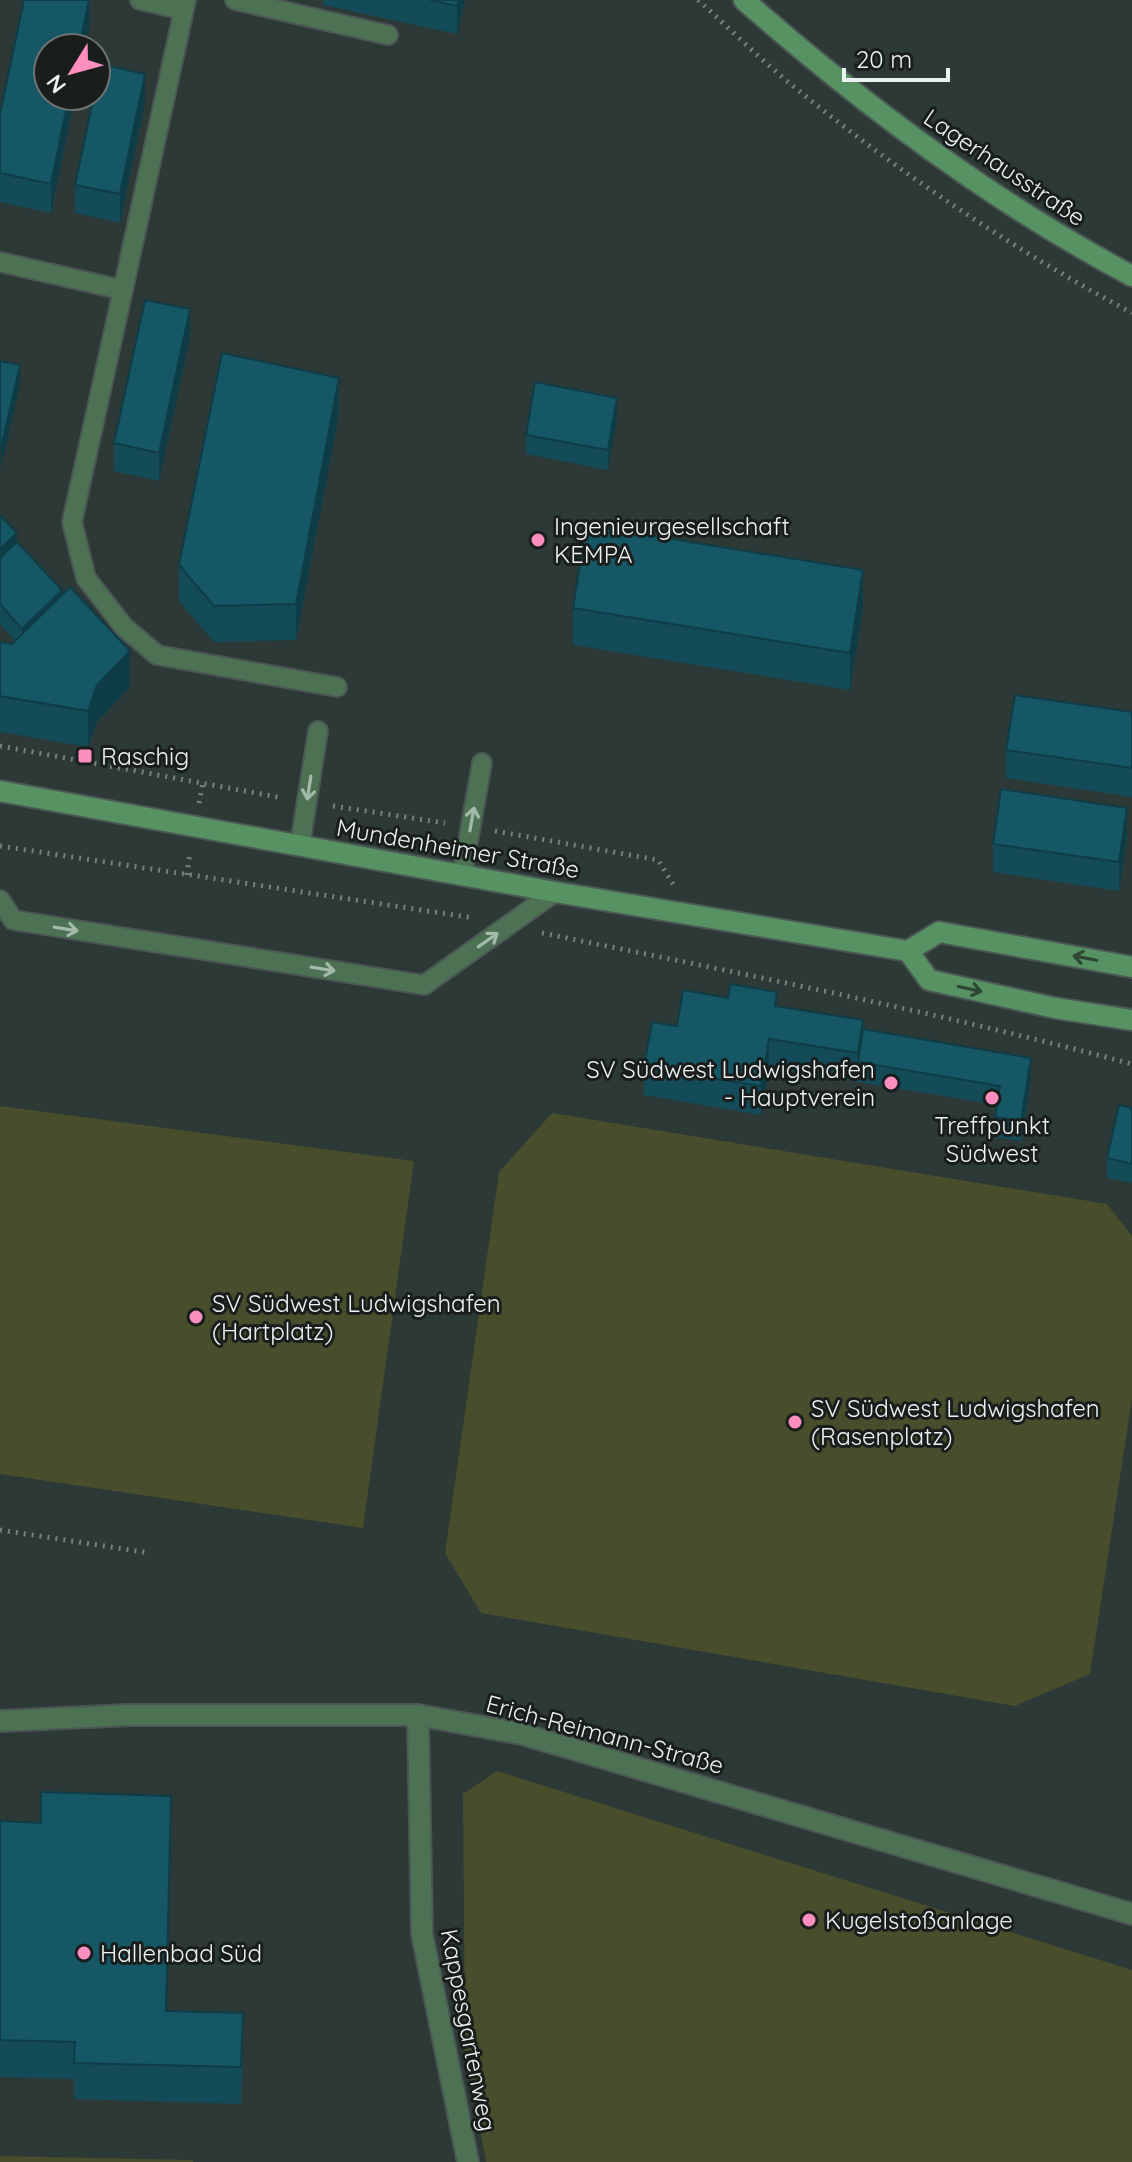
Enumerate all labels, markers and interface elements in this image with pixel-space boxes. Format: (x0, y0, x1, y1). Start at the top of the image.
north arrow (32, 32, 112, 112)
scale bar (844, 32, 948, 82)
text: 20 m (856, 44, 912, 74)
text: N (40, 69, 72, 99)
street label: Lagerhausstraße (918, 102, 1092, 232)
place label: Ingenieurgesellschaft KEMPA (554, 511, 790, 569)
marker: Ingenieurgesellschaft KEMPA (529, 531, 547, 549)
place label: Raschig (101, 741, 189, 771)
marker: Raschig (76, 747, 94, 765)
one-way arrow (301, 775, 316, 800)
one-way arrow (466, 807, 481, 833)
street label: Mundenheimer Straße (334, 812, 582, 884)
one-way arrow (53, 922, 78, 937)
one-way arrow (476, 932, 498, 948)
one-way arrow (1073, 950, 1098, 965)
one-way arrow (310, 962, 335, 977)
one-way arrow (956, 982, 982, 997)
place label: SV Südwest Ludwigshafen - Hauptverein (586, 1054, 875, 1112)
marker: SV Südwest Ludwigshafen - Hauptverein (882, 1074, 900, 1092)
marker: Treffpunkt Südwest (983, 1089, 1001, 1107)
place label: Treffpunkt Südwest (934, 1110, 1050, 1168)
place label: SV Südwest Ludwigshafen (Hartplatz) (212, 1288, 501, 1346)
marker: SV Südwest Ludwigshafen (Hartplatz) (187, 1308, 205, 1326)
place label: SV Südwest Ludwigshafen (Rasenplatz) (811, 1393, 1100, 1451)
marker: SV Südwest Ludwigshafen (Rasenplatz) (786, 1413, 804, 1431)
street label: Erich-Reimann-Straße (483, 1688, 727, 1780)
place label: Kugelstoßanlage (825, 1905, 1013, 1935)
marker: Kugelstoßanlage (800, 1911, 818, 1929)
street label: Kappesgartenweg (435, 1926, 503, 2134)
place label: Hallenbad Süd (100, 1938, 262, 1968)
marker: Hallenbad Süd (75, 1944, 93, 1962)

